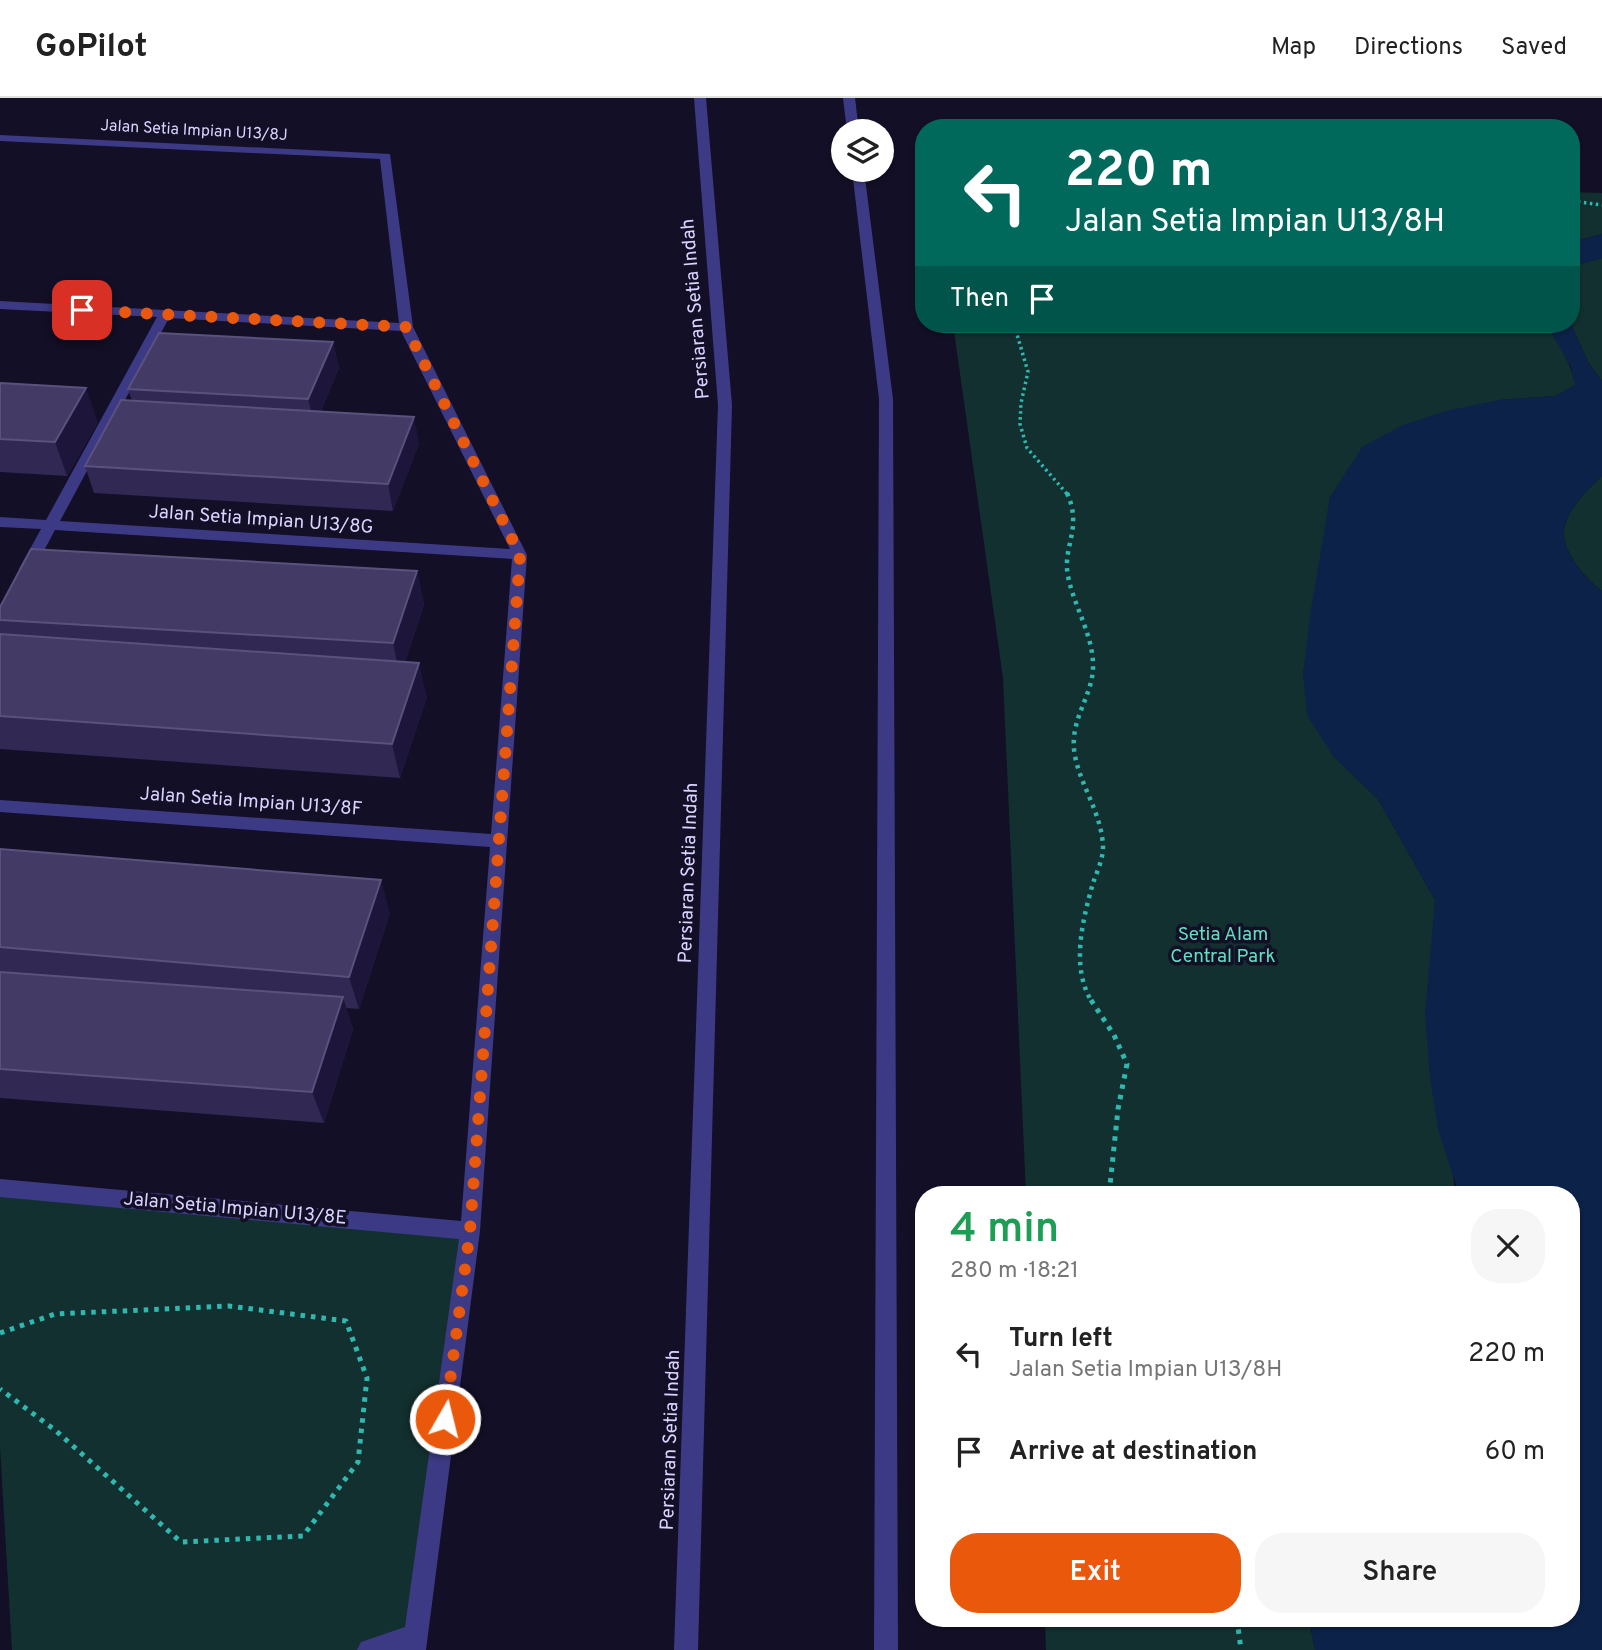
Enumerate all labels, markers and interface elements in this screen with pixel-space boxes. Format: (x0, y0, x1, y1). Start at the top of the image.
text: GoPilot (35, 27, 148, 69)
text: Map (1271, 33, 1316, 63)
text: Directions (1354, 33, 1463, 63)
text: Saved (1501, 33, 1567, 63)
street label: Jalan Setia Impian U13/8J (100, 116, 288, 146)
map controls (831, 119, 894, 182)
button: layers (831, 119, 894, 182)
text: 220 m (1065, 142, 1212, 204)
icon: left (950, 147, 1041, 238)
text: Jalan Setia Impian U13/8H (1065, 203, 1445, 243)
street label: Persiaran Setia Indah (676, 218, 716, 400)
pin (52, 280, 112, 340)
icon: arrive (1023, 280, 1061, 318)
text: Then (950, 283, 1009, 316)
icon: arrive (63, 291, 101, 329)
street label: Jalan Setia Impian U13/8G (148, 500, 374, 540)
street label: Jalan Setia Impian U13/8F (139, 782, 363, 822)
street label: Persiaran Setia Indah (674, 782, 704, 964)
park label: Setia Alam Central Park (1170, 923, 1276, 969)
street label: Jalan Setia Impian U13/8E (122, 1187, 348, 1231)
text: 4 min (950, 1204, 1059, 1257)
button: close (1471, 1209, 1545, 1283)
text: 280 m · 18:21 (950, 1257, 1079, 1286)
text: Turn left (1009, 1323, 1113, 1356)
icon: left (950, 1335, 988, 1373)
text: 220 m (1468, 1338, 1545, 1371)
street label: Persiaran Setia Indah (656, 1349, 686, 1531)
text: Jalan Setia Impian U13/8H (1009, 1356, 1282, 1385)
position arrow (408, 1382, 482, 1456)
icon: arrive (950, 1433, 988, 1471)
text: Arrive at destination (1009, 1436, 1257, 1469)
text: 60 m (1485, 1436, 1545, 1469)
button: Exit (950, 1533, 1241, 1613)
button: Share (1255, 1533, 1545, 1613)

